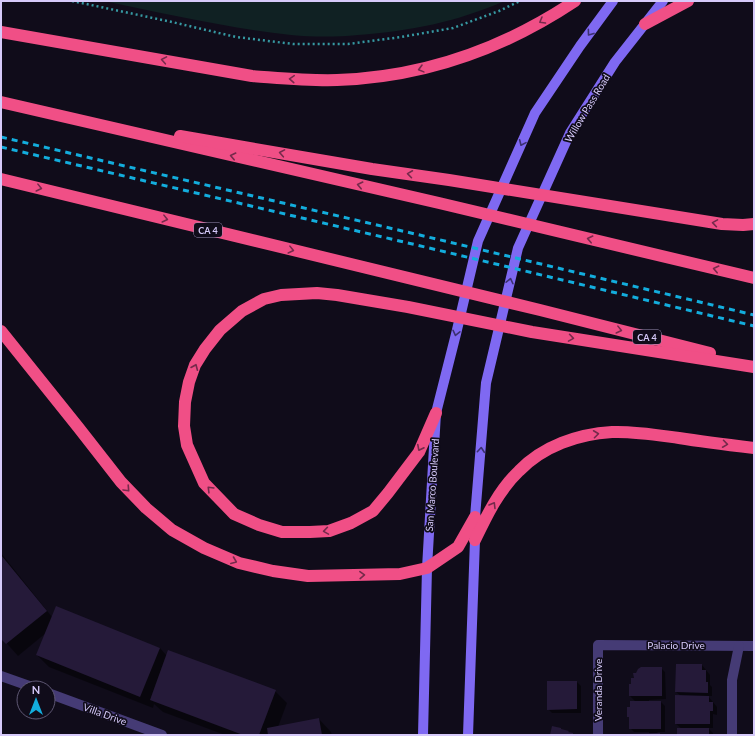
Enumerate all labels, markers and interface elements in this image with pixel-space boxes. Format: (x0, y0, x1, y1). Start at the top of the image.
one-way arrow (539, 17, 546, 24)
one-way arrow (588, 28, 595, 35)
one-way arrow (161, 56, 167, 65)
one-way arrow (418, 64, 425, 73)
street label: Willow Pass Road (562, 72, 612, 144)
one-way arrow (289, 75, 295, 84)
one-way arrow (519, 138, 527, 146)
one-way arrow (279, 150, 285, 158)
one-way arrow (230, 152, 237, 160)
one-way arrow (407, 170, 414, 179)
one-way arrow (357, 182, 363, 190)
one-way arrow (36, 184, 42, 192)
one-way arrow (162, 215, 168, 223)
one-way arrow (712, 219, 718, 228)
road number: CA 4 (194, 223, 222, 237)
one-way arrow (586, 236, 593, 244)
one-way arrow (288, 246, 295, 254)
one-way arrow (713, 266, 719, 274)
one-way arrow (505, 278, 513, 284)
one-way arrow (615, 325, 622, 334)
one-way arrow (452, 329, 461, 336)
road number: CA 4 (633, 330, 661, 344)
one-way arrow (568, 333, 574, 342)
one-way arrow (190, 364, 198, 372)
one-way arrow (593, 430, 599, 439)
street label: San Marco Boulevard (423, 438, 441, 532)
one-way arrow (722, 440, 728, 449)
one-way arrow (417, 444, 425, 451)
one-way arrow (476, 447, 485, 453)
one-way arrow (123, 484, 130, 492)
one-way arrow (207, 486, 215, 494)
one-way arrow (488, 502, 496, 509)
one-way arrow (323, 526, 329, 535)
one-way arrow (231, 556, 238, 564)
one-way arrow (359, 571, 365, 580)
street label: Palacio Drive (647, 639, 705, 651)
street label: Veranda Drive (592, 659, 604, 721)
north arrow (16, 680, 56, 720)
text: N (32, 683, 40, 696)
street label: Villa Drive (82, 701, 128, 727)

